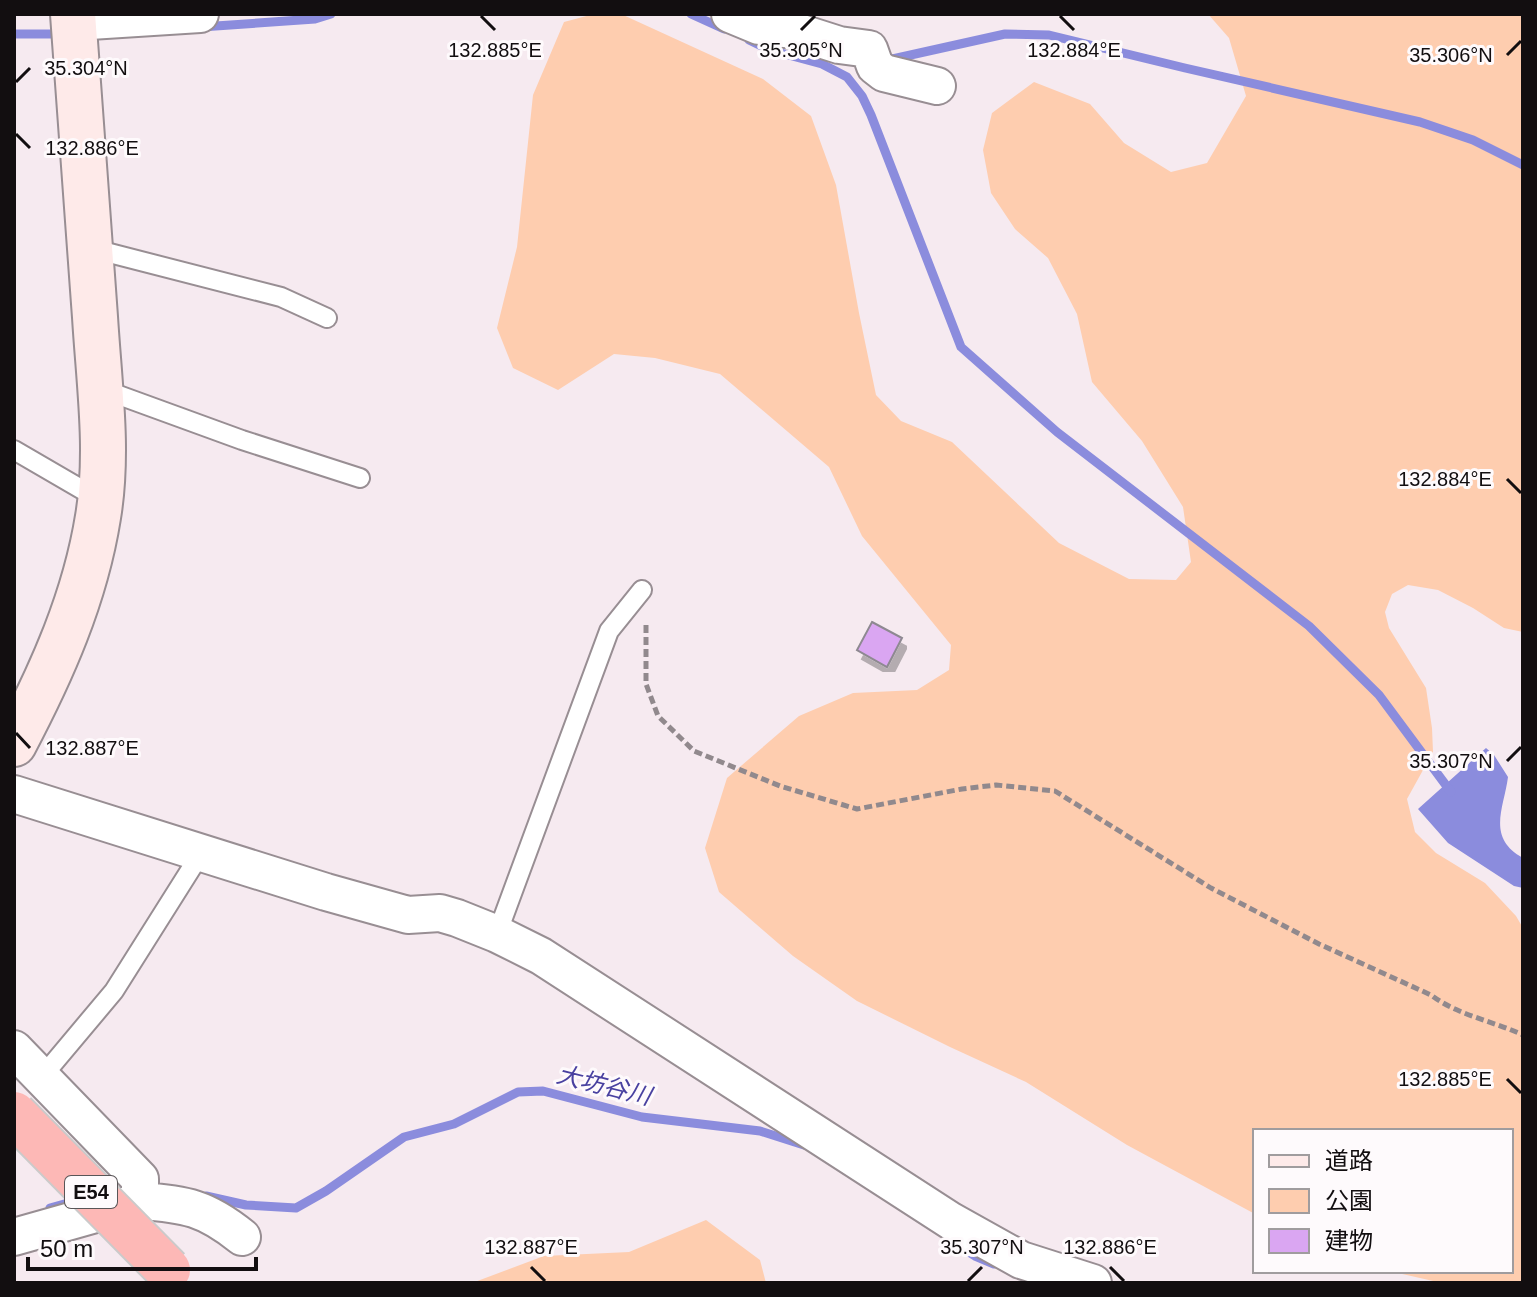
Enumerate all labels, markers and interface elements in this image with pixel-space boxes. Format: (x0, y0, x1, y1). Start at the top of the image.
text: 132.885°E (448, 39, 542, 61)
text: 35.305°N (759, 39, 843, 61)
text: 132.884°E (1027, 39, 1121, 61)
text: 35.306°N (1409, 44, 1493, 66)
text: 35.304°N (44, 57, 128, 79)
text: 132.886°E (45, 137, 139, 159)
text: 132.884°E (1398, 468, 1492, 490)
text: 132.887°E (45, 737, 139, 759)
text: 35.307°N (1409, 750, 1493, 772)
water label: 大坊谷川 (554, 1060, 657, 1110)
text: 132.885°E (1398, 1068, 1492, 1090)
legend (1253, 1129, 1513, 1273)
text: 道路 (1325, 1147, 1373, 1174)
road number: E54 (65, 1176, 117, 1208)
text: 公園 (1325, 1187, 1373, 1214)
scale bar (28, 1221, 256, 1271)
text: 建物 (1325, 1227, 1373, 1254)
text: 50 m (40, 1235, 93, 1262)
text: 132.887°E (484, 1236, 578, 1258)
text: 35.307°N (940, 1236, 1024, 1258)
text: 132.886°E (1063, 1236, 1157, 1258)

